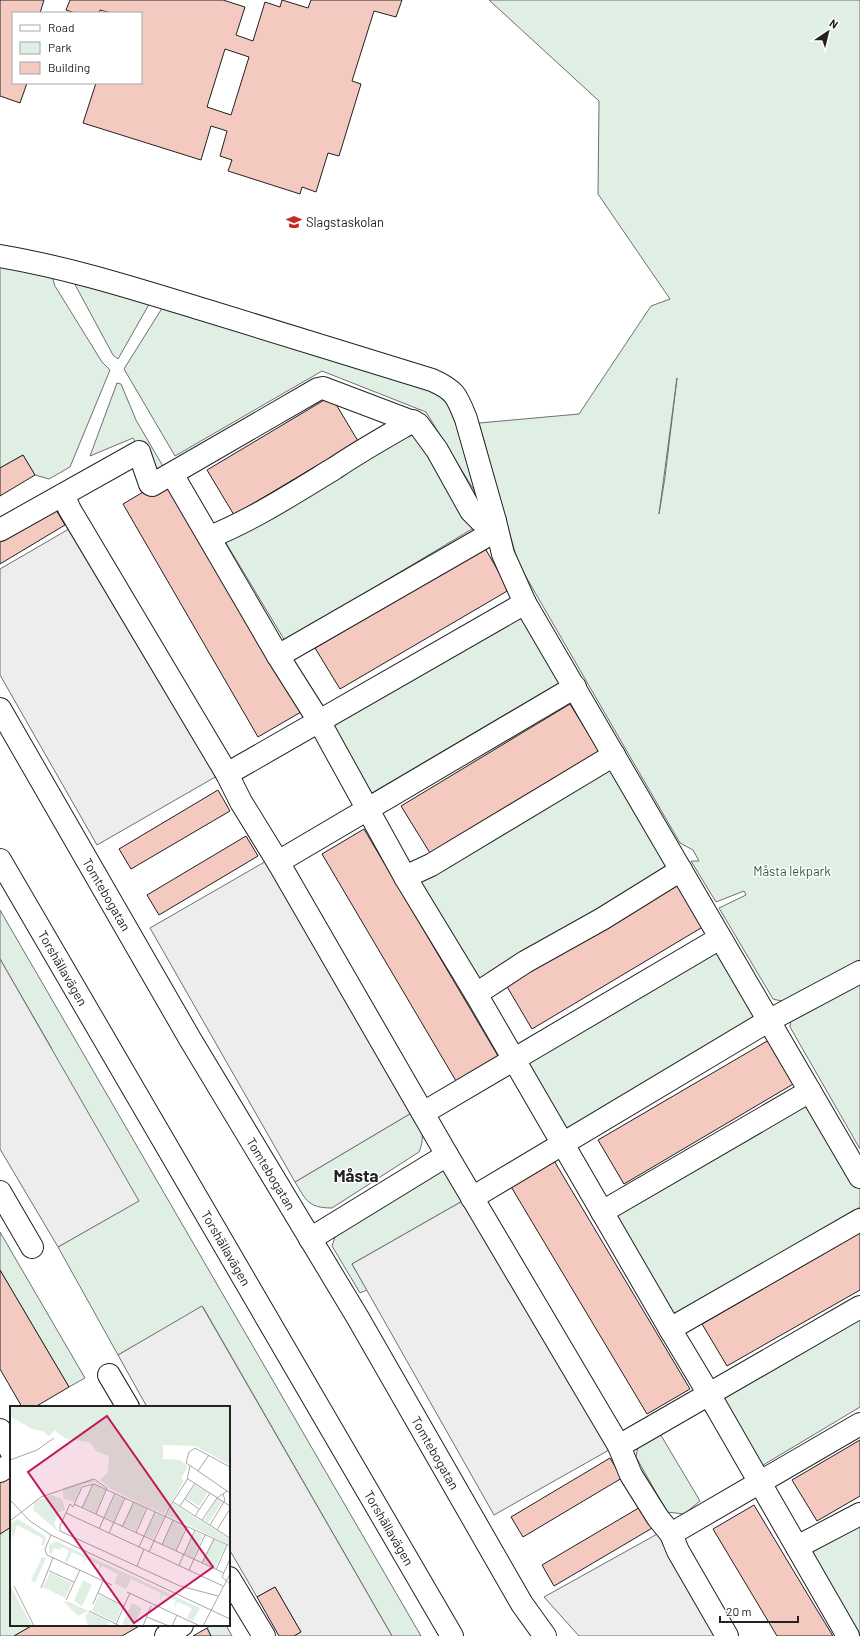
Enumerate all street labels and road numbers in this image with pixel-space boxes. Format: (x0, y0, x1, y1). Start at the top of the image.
street label: Tomtebogatan (79, 855, 134, 934)
street label: Torshällavägen (35, 928, 91, 1009)
street label: Tomtebogatan (243, 1134, 299, 1213)
street label: Torshällavägen (198, 1207, 254, 1288)
street label: Tomtebogatan (408, 1413, 463, 1492)
street label: Torshällavägen (361, 1487, 417, 1568)

